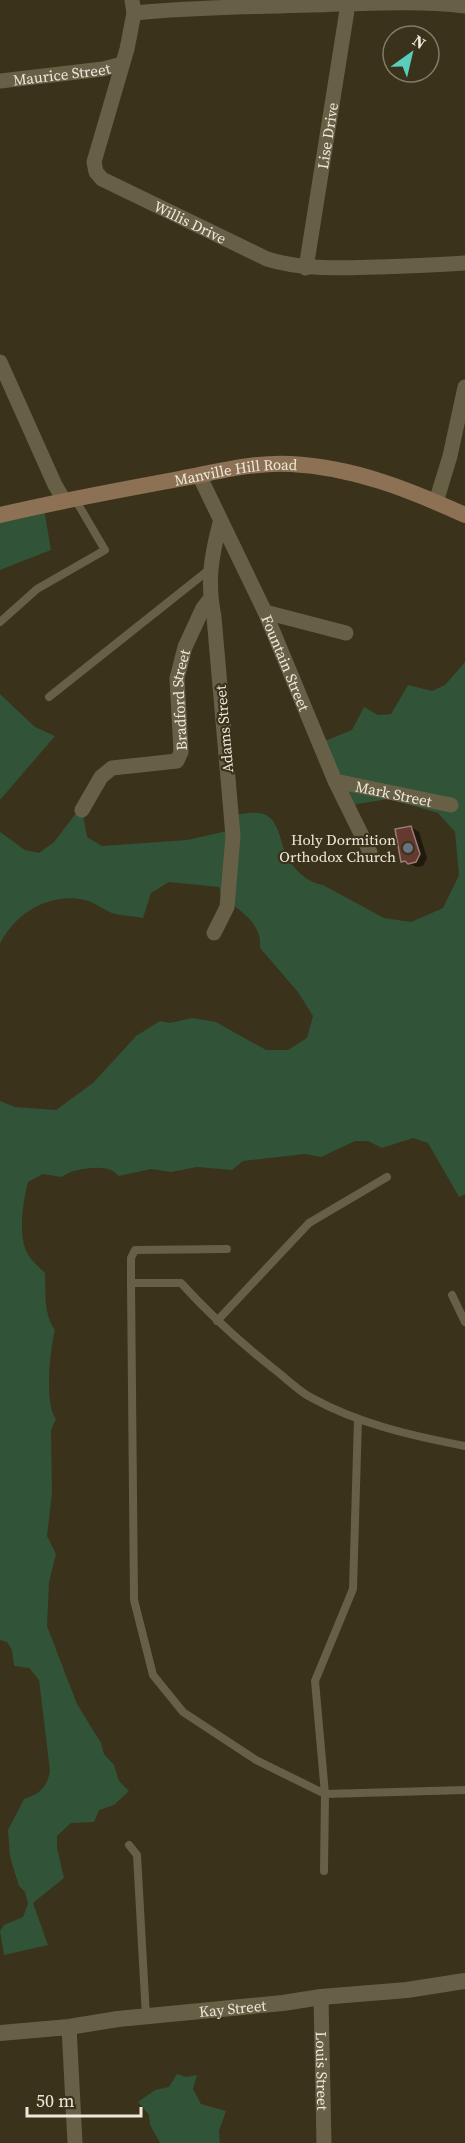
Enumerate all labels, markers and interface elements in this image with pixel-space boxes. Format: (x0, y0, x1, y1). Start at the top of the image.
north arrow (381, 24, 441, 84)
text: N (408, 29, 431, 54)
street label: Maurice Street (12, 57, 113, 90)
street label: Lise Drive (311, 100, 343, 171)
street label: Willis Drive (150, 195, 230, 248)
street label: Manville Hill Road (172, 453, 298, 490)
street label: Fountain Street (257, 611, 315, 714)
street label: Bradford Street (166, 647, 195, 751)
street label: Adams Street (210, 684, 238, 774)
street label: Mark Street (354, 775, 434, 811)
place label: Holy Dormition Orthodox Church (279, 829, 396, 867)
marker: Holy Dormition Orthodox Church (401, 841, 415, 855)
street label: Kay Street (198, 1994, 267, 2022)
street label: Louis Street (311, 2031, 334, 2111)
scale bar (27, 2080, 141, 2118)
text: 50 m (36, 2088, 74, 2113)

